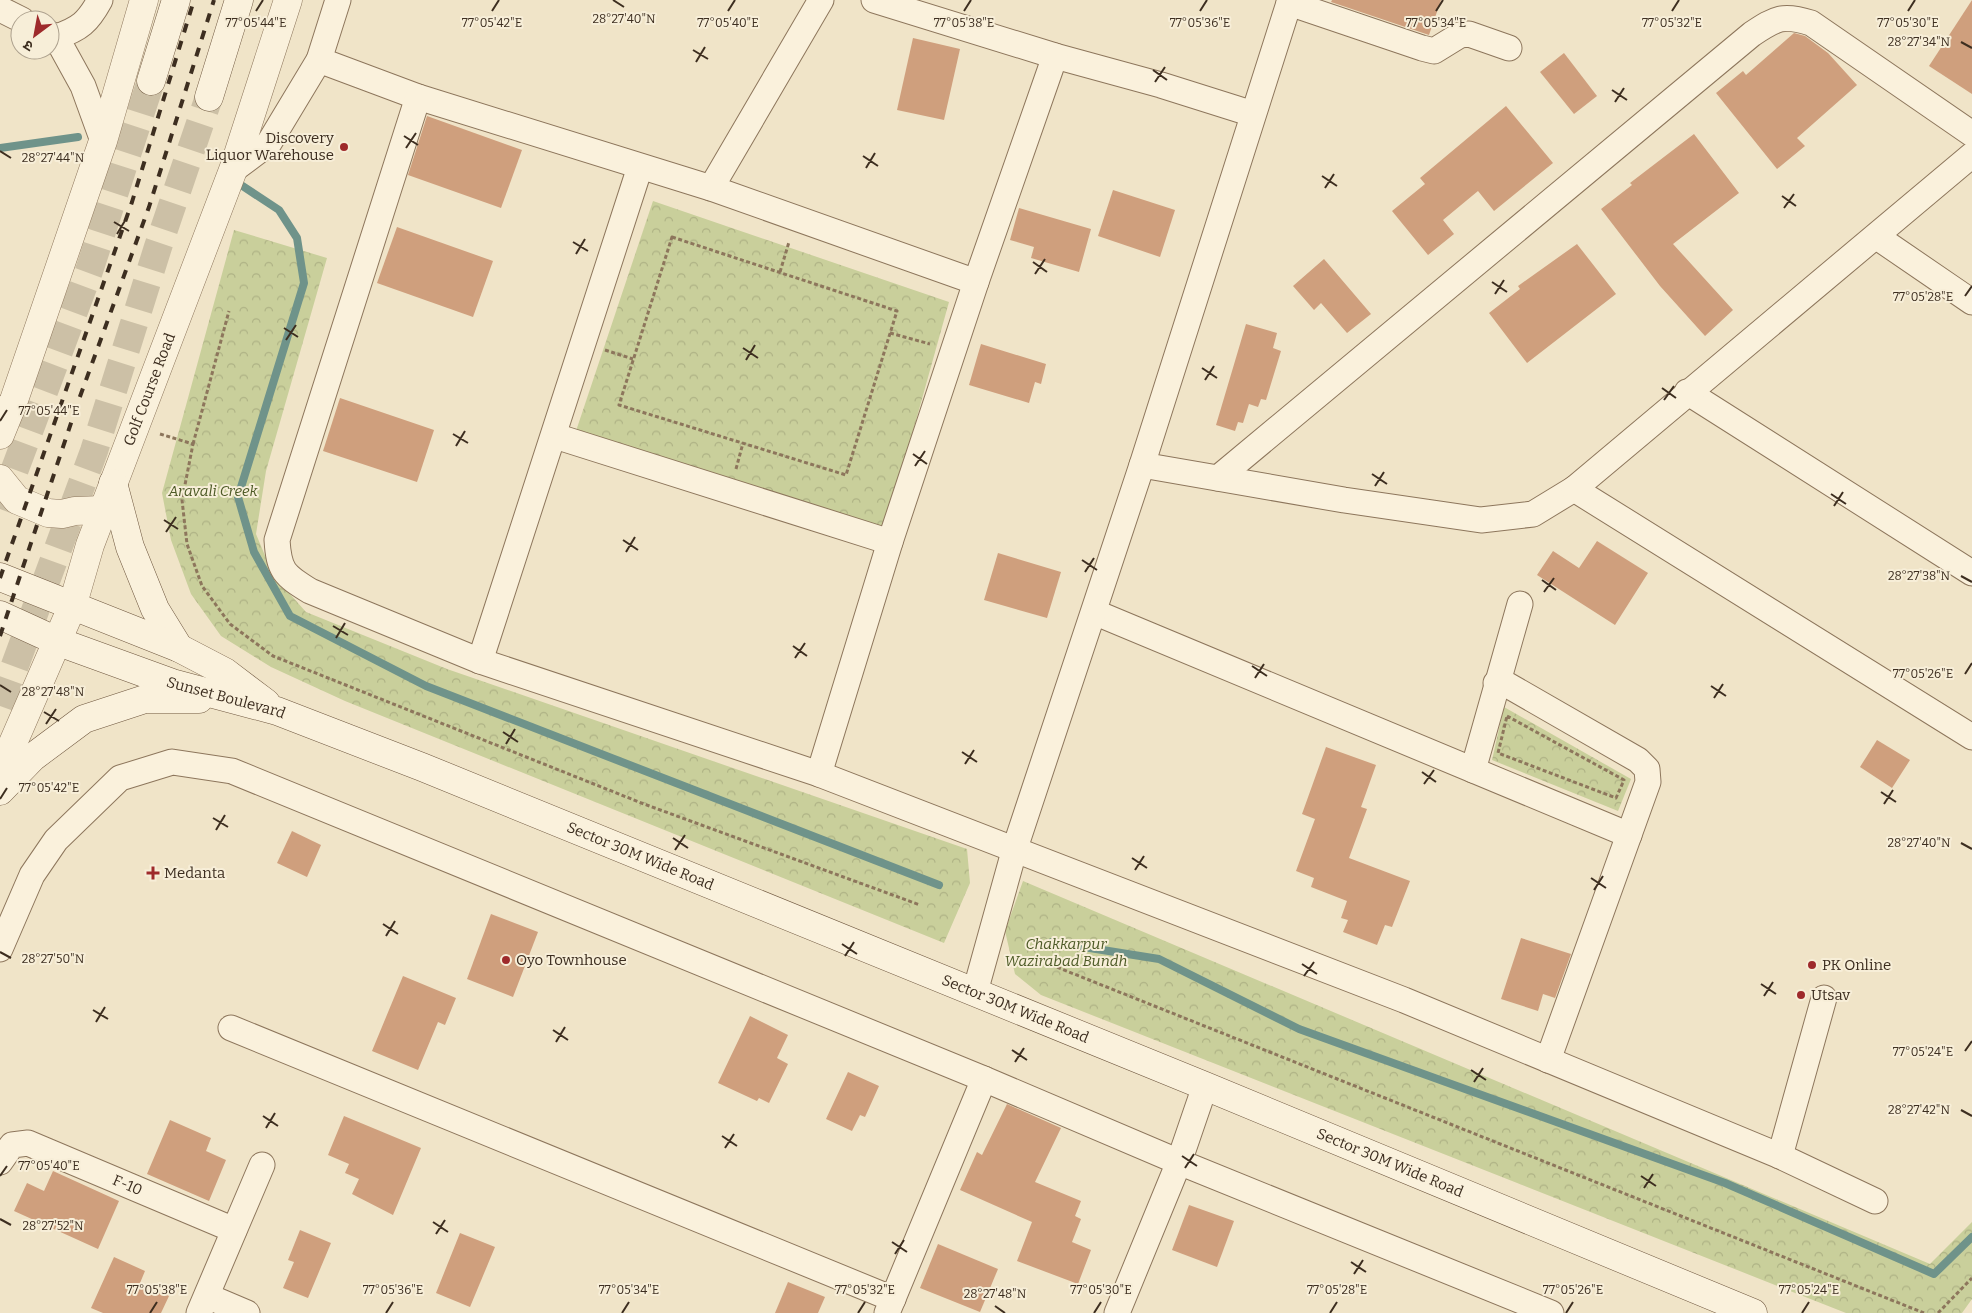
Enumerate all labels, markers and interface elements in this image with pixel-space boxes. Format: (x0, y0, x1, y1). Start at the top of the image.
north arrow (10, 10, 60, 60)
text: 28°27'40"N (592, 12, 656, 26)
text: 77°05'44"E (226, 16, 286, 30)
text: 77°05'42"E (462, 16, 522, 30)
text: 77°05'40"E (697, 16, 759, 30)
text: 77°05'38"E (934, 16, 994, 30)
text: 77°05'36"E (1170, 16, 1230, 30)
text: 77°05'34"E (1406, 16, 1466, 30)
text: 77°05'32"E (1642, 16, 1702, 30)
text: 77°05'30"E (1877, 16, 1939, 30)
text: 28°27'34"N (1888, 35, 1951, 49)
text: उ (20, 36, 36, 55)
place label: Discovery Liquor Warehouse (206, 129, 334, 164)
marker: Discovery Liquor Warehouse (338, 141, 350, 153)
text: 28°27'44"N (22, 151, 85, 165)
text: 77°05'28"E (1893, 290, 1953, 304)
street label: Golf Course Road (120, 330, 179, 449)
text: 77°05'44"E (19, 404, 79, 418)
park label: Aravali Creek (167, 482, 258, 500)
text: 28°27'38"N (1888, 569, 1951, 583)
text: 77°05'26"E (1893, 667, 1953, 681)
street label: Sunset Boulevard (164, 673, 288, 722)
text: 28°27'48"N (22, 685, 85, 699)
text: 77°05'42"E (19, 781, 79, 795)
street label: Sector 30M Wide Road (564, 818, 717, 894)
text: 28°27'40"N (1887, 836, 1951, 850)
place label: Medanta (164, 864, 225, 882)
marker: Medanta (146, 866, 160, 880)
park label: Chakkarpur Wazirabad Bundh (1005, 935, 1128, 970)
place label: Oyo Townhouse (516, 951, 627, 969)
text: 28°27'50"N (22, 952, 85, 966)
marker: Oyo Townhouse (500, 954, 512, 966)
place label: PK Online (1822, 956, 1891, 974)
marker: PK Online (1806, 959, 1818, 971)
street label: Sector 30M Wide Road (939, 971, 1092, 1047)
place label: Utsav (1811, 986, 1850, 1004)
marker: Utsav (1795, 989, 1807, 1001)
text: 77°05'24"E (1893, 1045, 1953, 1059)
text: 28°27'42"N (1888, 1103, 1950, 1117)
street label: Sector 30M Wide Road (1314, 1124, 1466, 1201)
text: 77°05'40"E (18, 1159, 80, 1173)
street label: F-10 (110, 1171, 145, 1199)
text: 28°27'52"N (22, 1219, 84, 1233)
text: 77°05'38"E (127, 1283, 187, 1297)
text: 77°05'36"E (363, 1283, 423, 1297)
text: 77°05'34"E (599, 1283, 659, 1297)
text: 77°05'32"E (835, 1283, 895, 1297)
text: 77°05'30"E (1070, 1283, 1132, 1297)
text: 77°05'28"E (1307, 1283, 1367, 1297)
text: 77°05'26"E (1543, 1283, 1603, 1297)
text: 77°05'24"E (1779, 1283, 1839, 1297)
text: 28°27'48"N (964, 1287, 1027, 1301)

